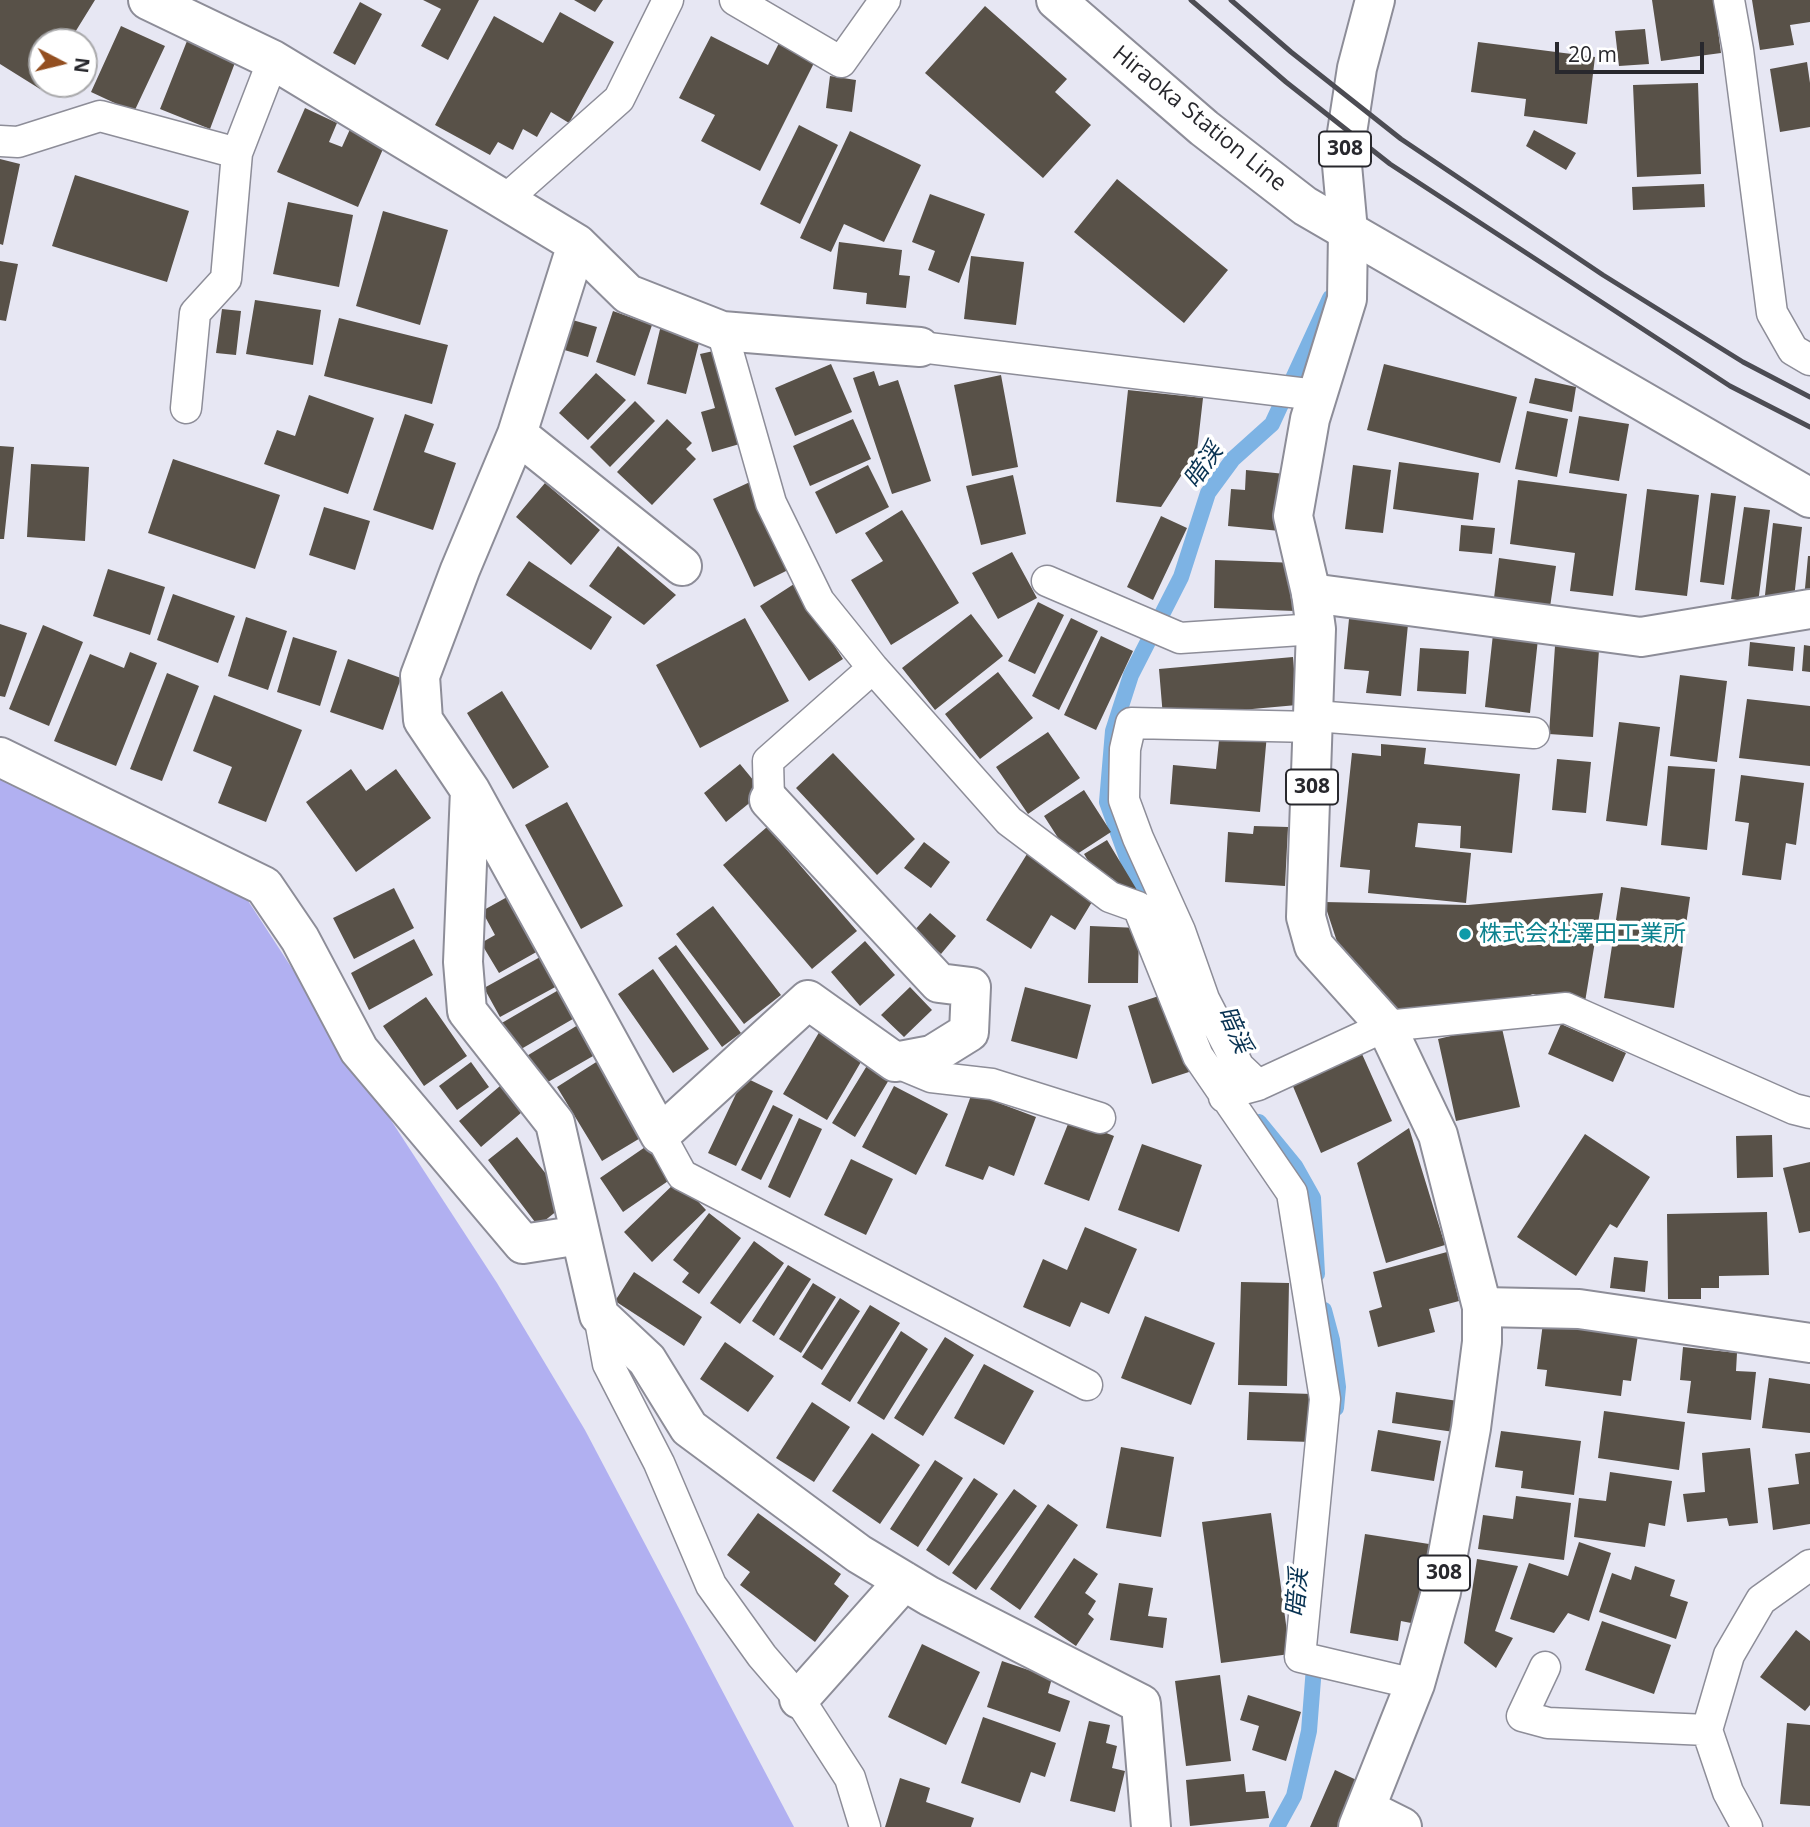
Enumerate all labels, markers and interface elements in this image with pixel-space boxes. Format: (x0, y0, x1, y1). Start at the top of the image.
north arrow (28, 28, 98, 98)
scale bar (1558, 28, 1707, 72)
street label: Hiraoka Station Line (1106, 40, 1292, 198)
text: 20 m (1568, 40, 1617, 68)
text: N (68, 56, 96, 75)
road number: 308 (1319, 132, 1371, 166)
water label: 暗渓 (1178, 438, 1230, 494)
road number: 308 (1286, 770, 1338, 804)
place label: 株式会社澤田工業所 (1479, 920, 1686, 948)
marker: 株式会社澤田工業所 (1457, 926, 1473, 942)
water label: 暗渓 (1211, 1002, 1257, 1058)
road number: 308 (1418, 1556, 1470, 1590)
water label: 暗渓 (1282, 1568, 1314, 1618)

